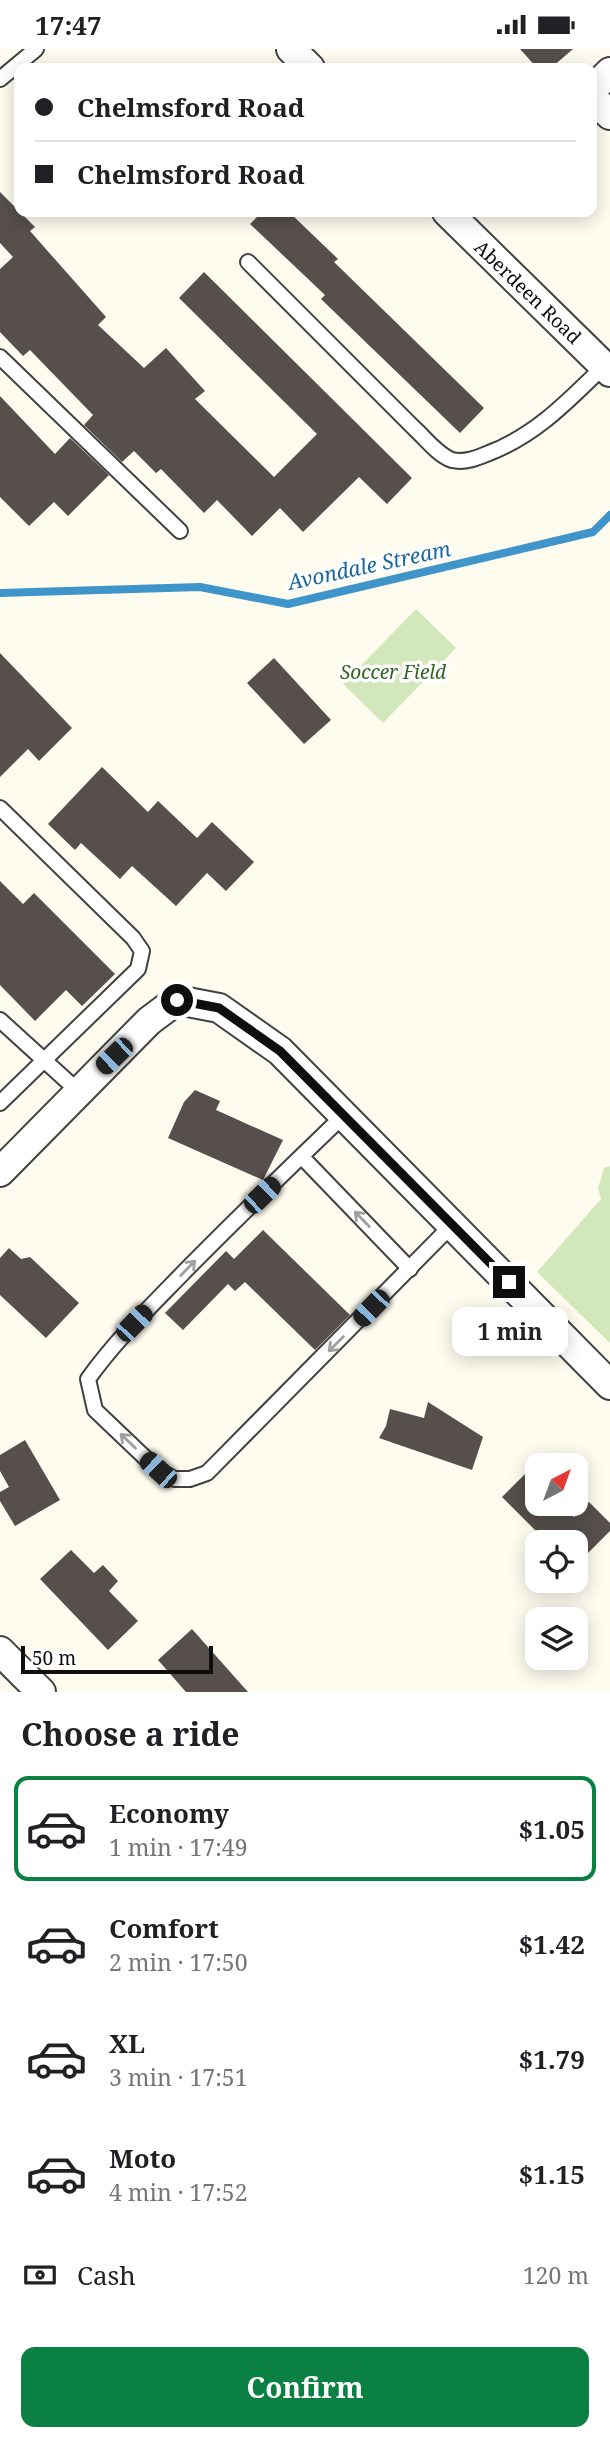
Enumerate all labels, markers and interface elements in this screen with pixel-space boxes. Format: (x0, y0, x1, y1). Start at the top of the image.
text: 17:47 (35, 7, 102, 43)
text: Chelmsford Road (77, 89, 305, 125)
text: Chelmsford Road (77, 156, 305, 192)
street label: Aberdeen Road (469, 234, 587, 350)
water label: Avondale Stream (283, 534, 453, 596)
park label: Soccer Field (340, 659, 447, 685)
route start (161, 984, 193, 1016)
car (92, 1034, 137, 1078)
car (240, 1173, 285, 1217)
one-way arrow (354, 1211, 371, 1228)
one-way arrow (180, 1260, 197, 1277)
route end (493, 1266, 525, 1298)
car (349, 1286, 394, 1330)
car (112, 1301, 157, 1345)
callout: 1 min (451, 1307, 567, 1355)
text: 1 min (477, 1315, 543, 1347)
one-way arrow (327, 1335, 344, 1352)
one-way arrow (120, 1433, 137, 1450)
car (136, 1448, 181, 1492)
north arrow (525, 1453, 588, 1515)
map controls (525, 1453, 588, 1670)
button: locate (525, 1530, 588, 1593)
button: layers (525, 1607, 588, 1670)
scale bar (21, 1643, 214, 1675)
text: 50 m (32, 1645, 76, 1671)
text: Choose a ride (21, 1712, 240, 1755)
text: Economy (109, 1795, 229, 1831)
icon: car (25, 1797, 88, 1860)
text: $1.05 (519, 1811, 585, 1847)
text: 1 min · 17:49 (109, 1831, 247, 1863)
text: Comfort (109, 1910, 219, 1946)
icon: car (25, 1912, 88, 1975)
text: $1.42 (519, 1926, 585, 1962)
text: 2 min · 17:50 (109, 1946, 247, 1978)
text: XL (109, 2025, 145, 2061)
icon: car (25, 2027, 88, 2090)
text: $1.79 (519, 2041, 585, 2077)
text: 3 min · 17:51 (109, 2061, 247, 2093)
text: Moto (109, 2140, 176, 2176)
icon: car (25, 2142, 88, 2205)
text: $1.15 (519, 2156, 585, 2192)
text: 4 min · 17:52 (109, 2176, 247, 2208)
icon: cash (21, 2256, 59, 2294)
text: Cash (77, 2257, 136, 2293)
text: 120 m (523, 2259, 589, 2291)
button: Confirm (21, 2347, 589, 2427)

